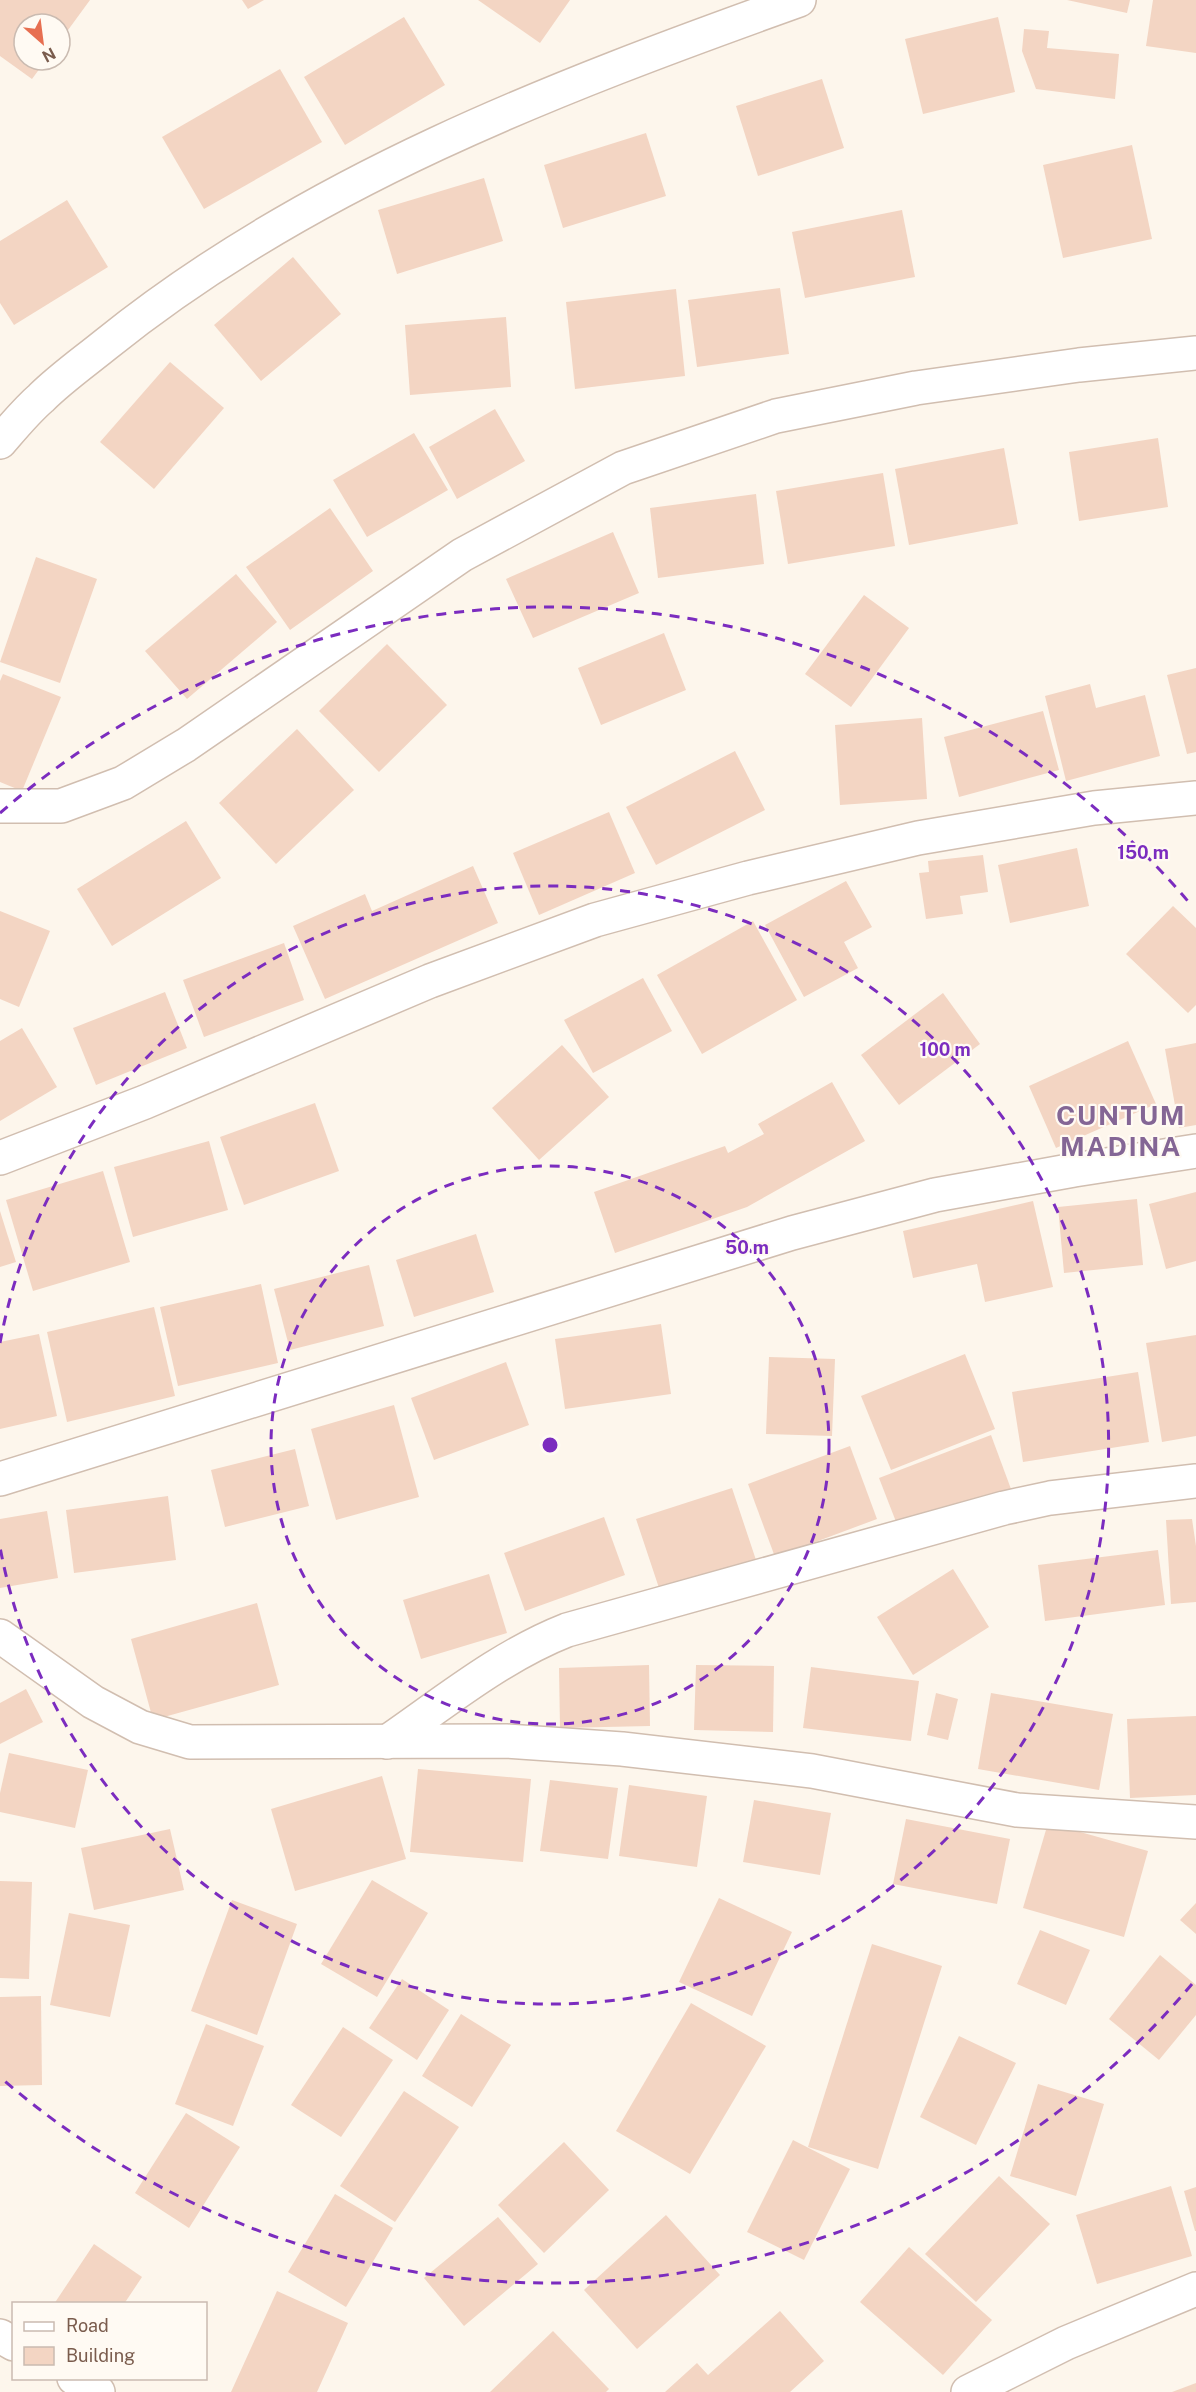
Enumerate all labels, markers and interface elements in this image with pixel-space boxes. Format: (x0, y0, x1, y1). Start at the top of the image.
north arrow (12, 12, 72, 72)
text: N (39, 43, 59, 66)
text: 150 m (1117, 842, 1169, 863)
text: 100 m (919, 1039, 971, 1060)
district label: CUNTUM MADINA (1056, 1099, 1186, 1162)
text: 50 m (725, 1237, 769, 1258)
centre of rings (540, 1435, 560, 1455)
legend (12, 2302, 207, 2380)
text: Road (66, 2315, 109, 2336)
text: Building (66, 2345, 135, 2366)

